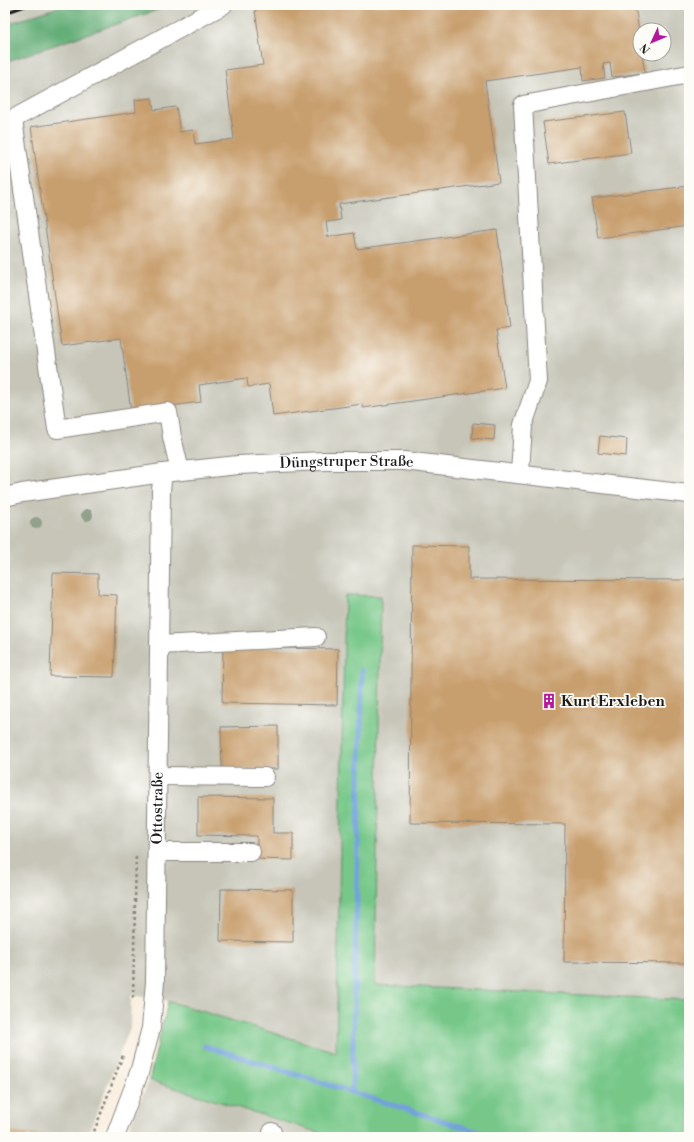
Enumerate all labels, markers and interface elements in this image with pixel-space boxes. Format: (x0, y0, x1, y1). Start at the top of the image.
north arrow (632, 22, 672, 62)
text: N (637, 40, 654, 56)
street label: Düngstruper Straße (279, 452, 415, 473)
building icon: Kurt Erxleben (540, 692, 558, 710)
place label: Kurt Erxleben (561, 692, 666, 711)
street label: Ottostraße (148, 772, 168, 845)

